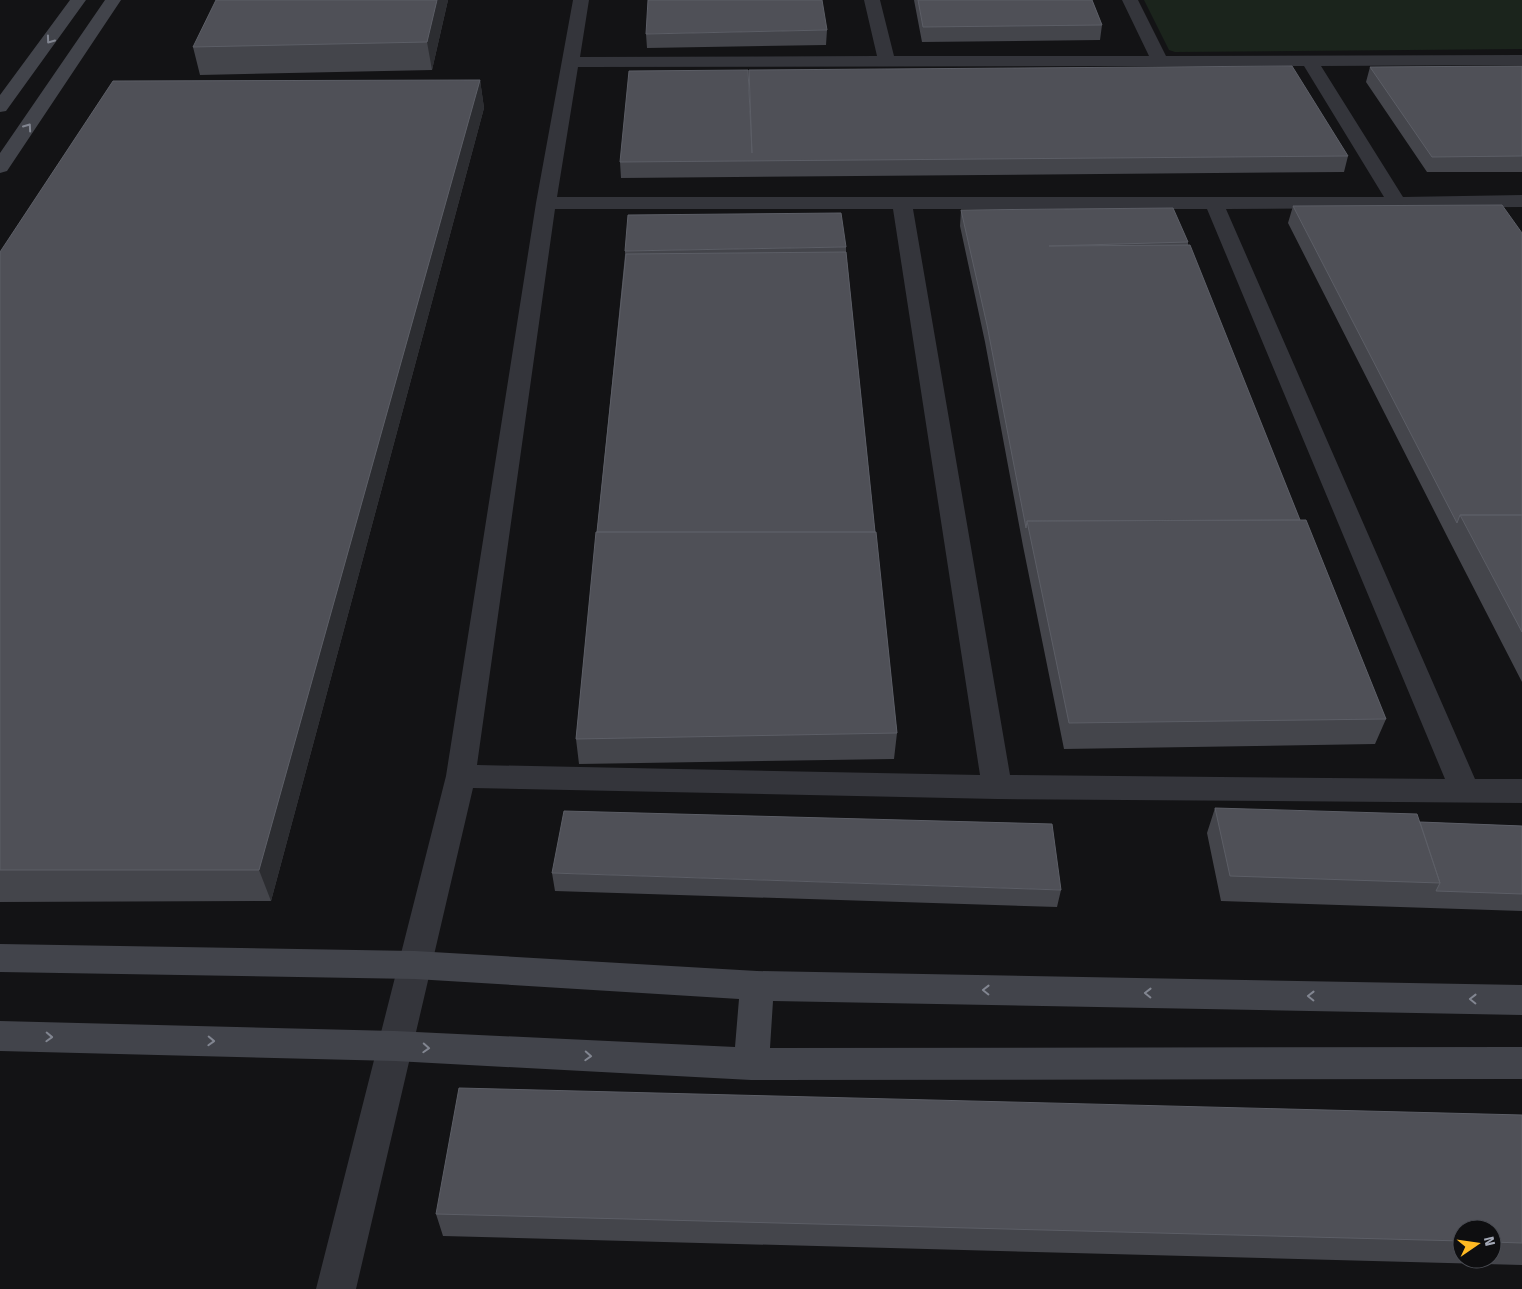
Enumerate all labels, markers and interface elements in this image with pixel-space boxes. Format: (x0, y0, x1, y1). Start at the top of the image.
one-way arrow (47, 34, 56, 43)
one-way arrow (22, 124, 31, 133)
one-way arrow (982, 985, 990, 995)
one-way arrow (1144, 988, 1152, 998)
one-way arrow (1307, 991, 1314, 1001)
one-way arrow (1469, 994, 1477, 1004)
one-way arrow (45, 1032, 53, 1042)
one-way arrow (208, 1036, 215, 1046)
one-way arrow (422, 1042, 430, 1053)
one-way arrow (585, 1050, 593, 1061)
north arrow (1452, 1219, 1502, 1269)
text: N (1480, 1235, 1499, 1248)

